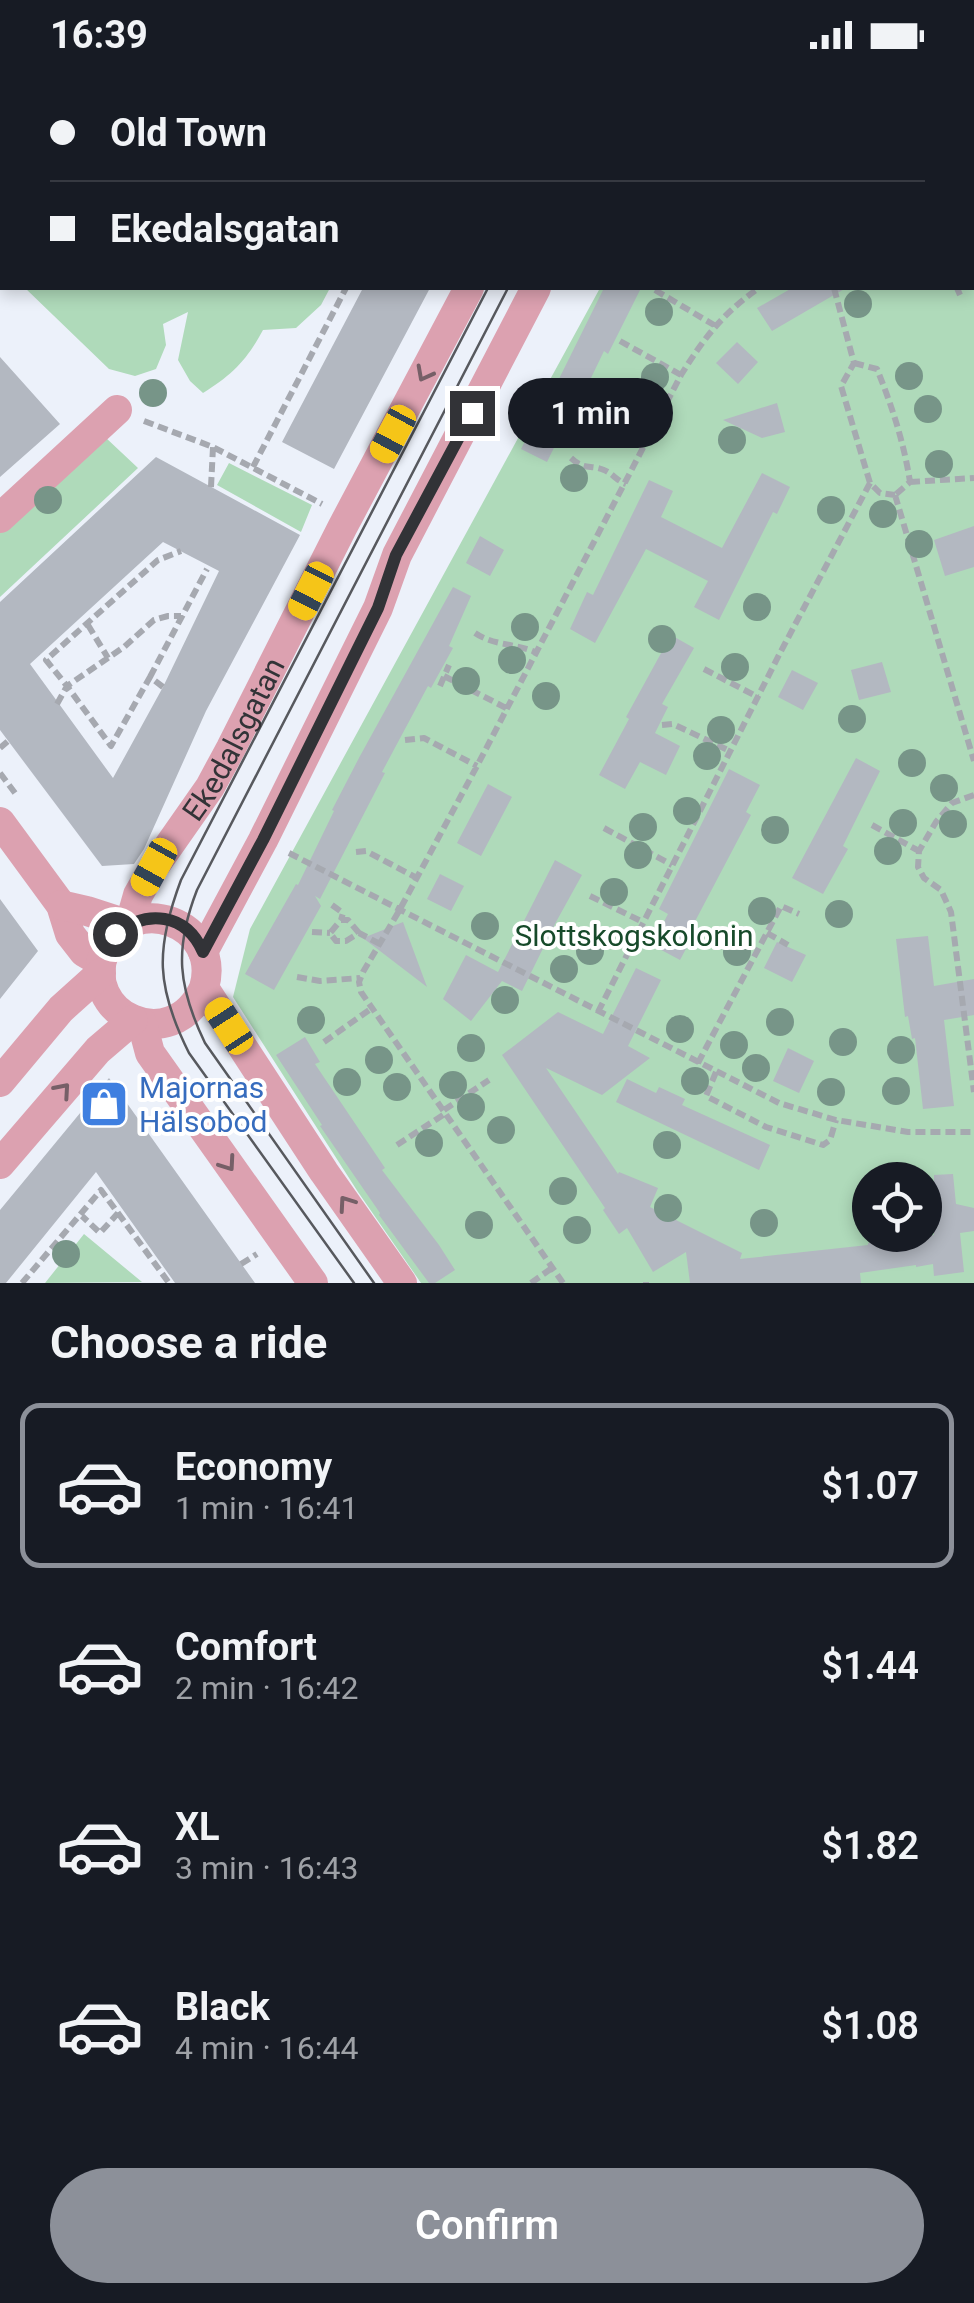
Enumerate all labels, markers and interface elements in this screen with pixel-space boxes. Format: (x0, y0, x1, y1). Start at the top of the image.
text: 16:39 (50, 13, 148, 57)
text: Old Town (110, 111, 267, 155)
text: Ekedalsgatan (110, 207, 340, 251)
one-way arrow (417, 364, 436, 382)
callout: 1 min (507, 378, 672, 448)
route end (450, 391, 495, 436)
text: 1 min (550, 394, 631, 432)
car (366, 400, 420, 468)
car (284, 557, 338, 625)
street label: Ekedalsgatan (175, 652, 291, 827)
car (126, 833, 182, 901)
route start (93, 912, 138, 957)
park label: Slottskogskolonin (514, 918, 754, 953)
car (200, 993, 258, 1059)
place label: Majornas Hälsobod (139, 1070, 267, 1139)
shop icon: Majornas Hälsobod (78, 1078, 130, 1130)
one-way arrow (51, 1083, 69, 1102)
one-way arrow (216, 1153, 234, 1172)
map controls (852, 1162, 942, 1252)
button: locate (852, 1162, 942, 1252)
one-way arrow (340, 1196, 358, 1215)
text: Choose a ride (50, 1316, 327, 1369)
icon: car (55, 1441, 145, 1531)
text: Economy (175, 1445, 332, 1489)
text: $1.07 (821, 1464, 919, 1508)
text: 1 min · 16:41 (175, 1489, 358, 1527)
icon: car (55, 1621, 145, 1711)
text: Comfort (175, 1625, 317, 1669)
text: $1.44 (821, 1644, 919, 1688)
text: 2 min · 16:42 (175, 1669, 358, 1707)
icon: car (55, 1801, 145, 1891)
text: XL (175, 1805, 220, 1849)
text: $1.82 (821, 1824, 919, 1868)
text: 3 min · 16:43 (175, 1849, 358, 1887)
icon: car (55, 1981, 145, 2071)
text: Black (175, 1985, 270, 2029)
text: $1.08 (821, 2004, 919, 2048)
text: 4 min · 16:44 (175, 2029, 358, 2067)
button: Confirm (50, 2168, 924, 2283)

